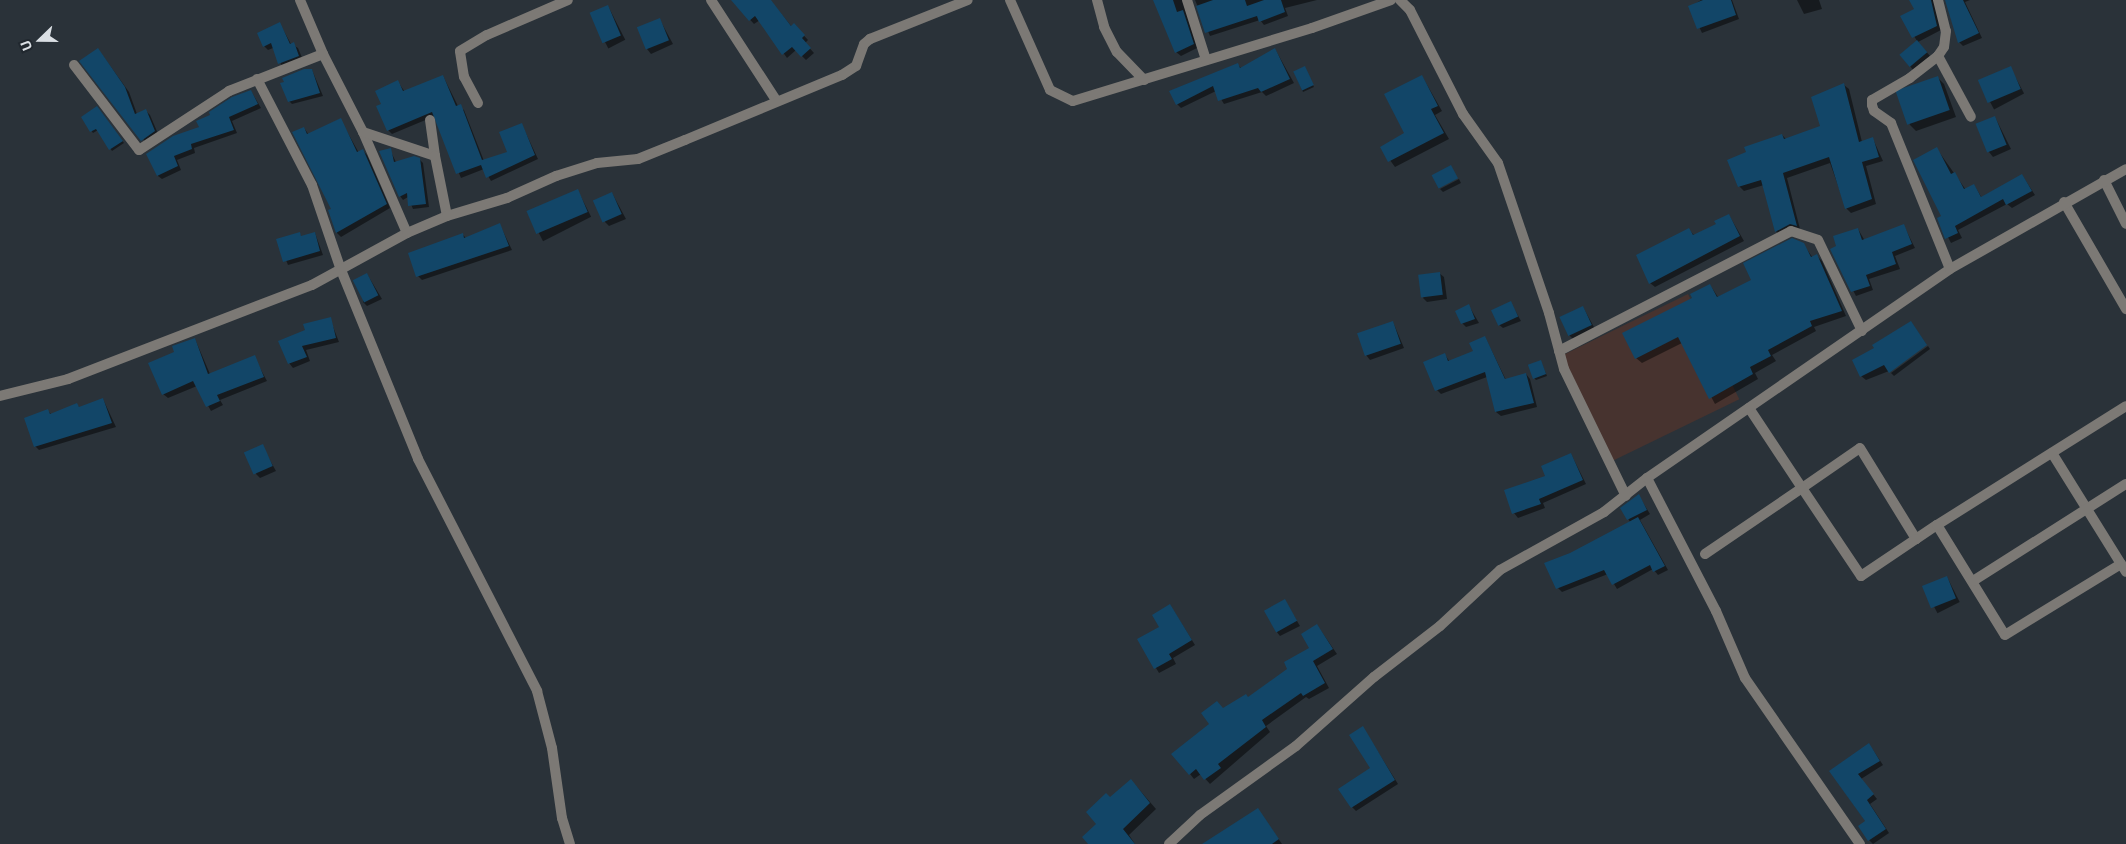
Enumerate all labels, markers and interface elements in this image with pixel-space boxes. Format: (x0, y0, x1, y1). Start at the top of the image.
north arrow (15, 15, 65, 65)
text: U (16, 38, 35, 53)

